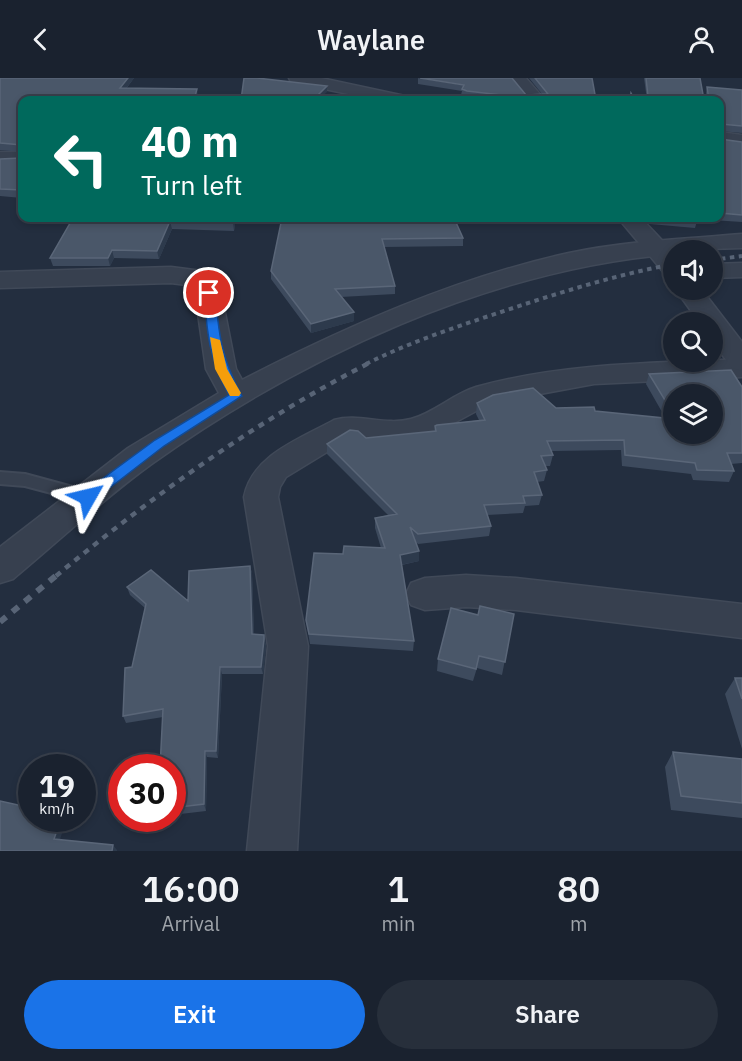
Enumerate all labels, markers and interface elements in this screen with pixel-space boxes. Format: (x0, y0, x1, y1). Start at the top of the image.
text: Waylane (317, 22, 425, 57)
icon: back (24, 23, 57, 56)
icon: person (685, 23, 718, 56)
text: 40 m (141, 114, 239, 169)
icon: left (42, 120, 120, 198)
text: Turn left (141, 167, 242, 202)
map controls (663, 240, 723, 444)
button: sound (663, 240, 723, 300)
pin (183, 267, 234, 318)
icon: arrive (192, 276, 225, 309)
button: search (663, 312, 723, 372)
button: layers (663, 384, 723, 444)
position arrow (56, 465, 120, 529)
speed limit sign: 30 (108, 754, 186, 832)
text: 19 (39, 766, 75, 805)
text: km/h (39, 799, 75, 818)
text: 16:00 (142, 865, 240, 912)
text: 1 (388, 865, 409, 912)
text: 80 (557, 865, 600, 912)
text: Arrival (162, 910, 220, 937)
text: min (381, 910, 415, 937)
text: m (570, 910, 587, 937)
button: Exit (24, 980, 365, 1049)
button: Share (377, 980, 718, 1049)

